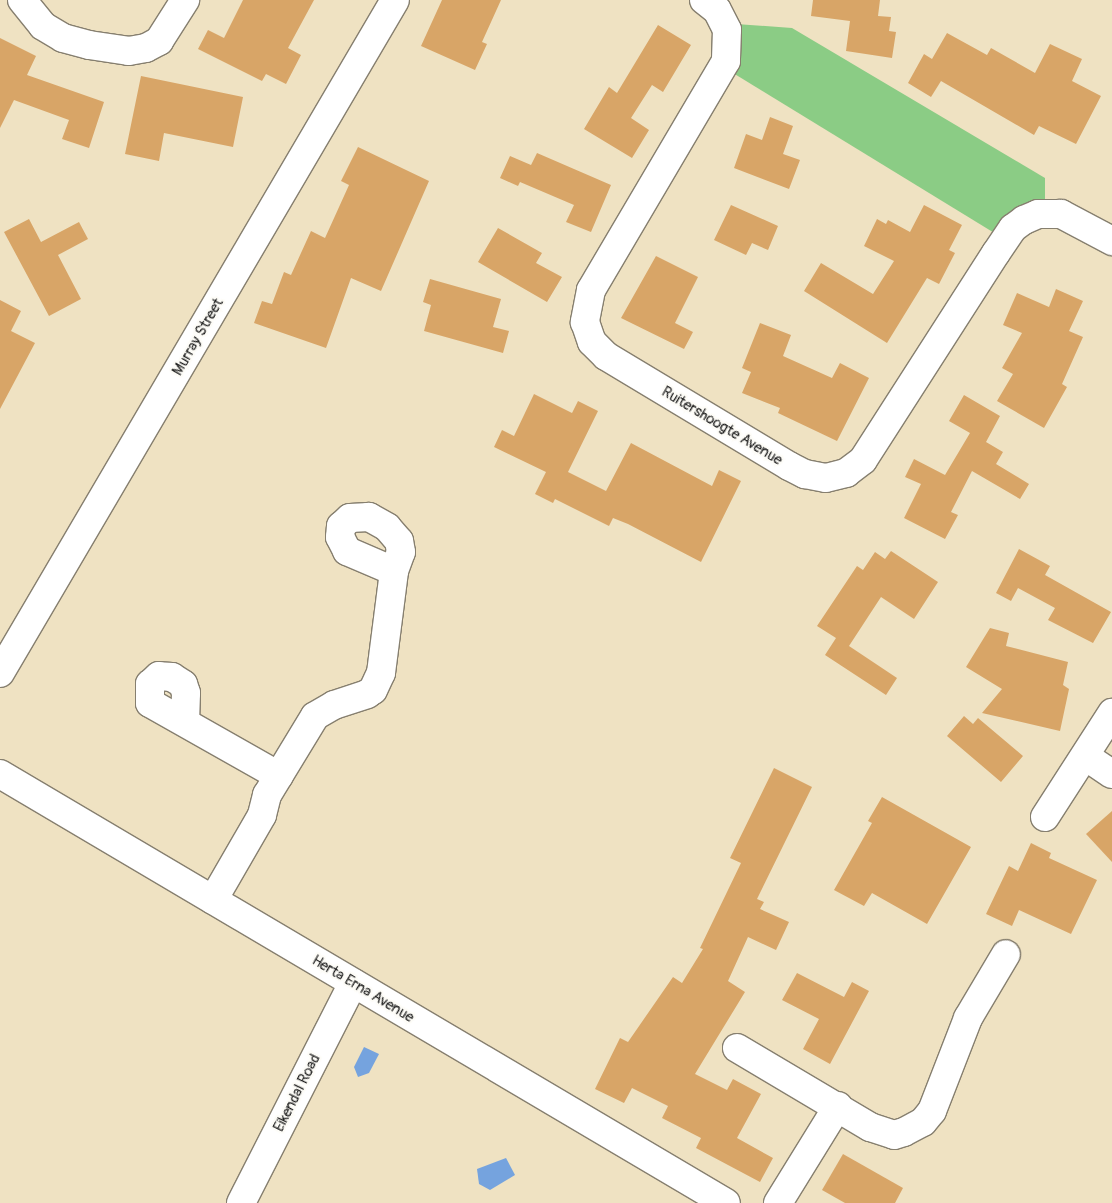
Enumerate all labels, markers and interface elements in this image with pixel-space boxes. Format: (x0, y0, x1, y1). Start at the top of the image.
street label: Murray Street (169, 295, 227, 379)
street label: Ruitershoogte Avenue (658, 383, 786, 469)
street label: Herta Erna Avenue (309, 951, 417, 1027)
street label: Eikendal Road (270, 1051, 324, 1135)

